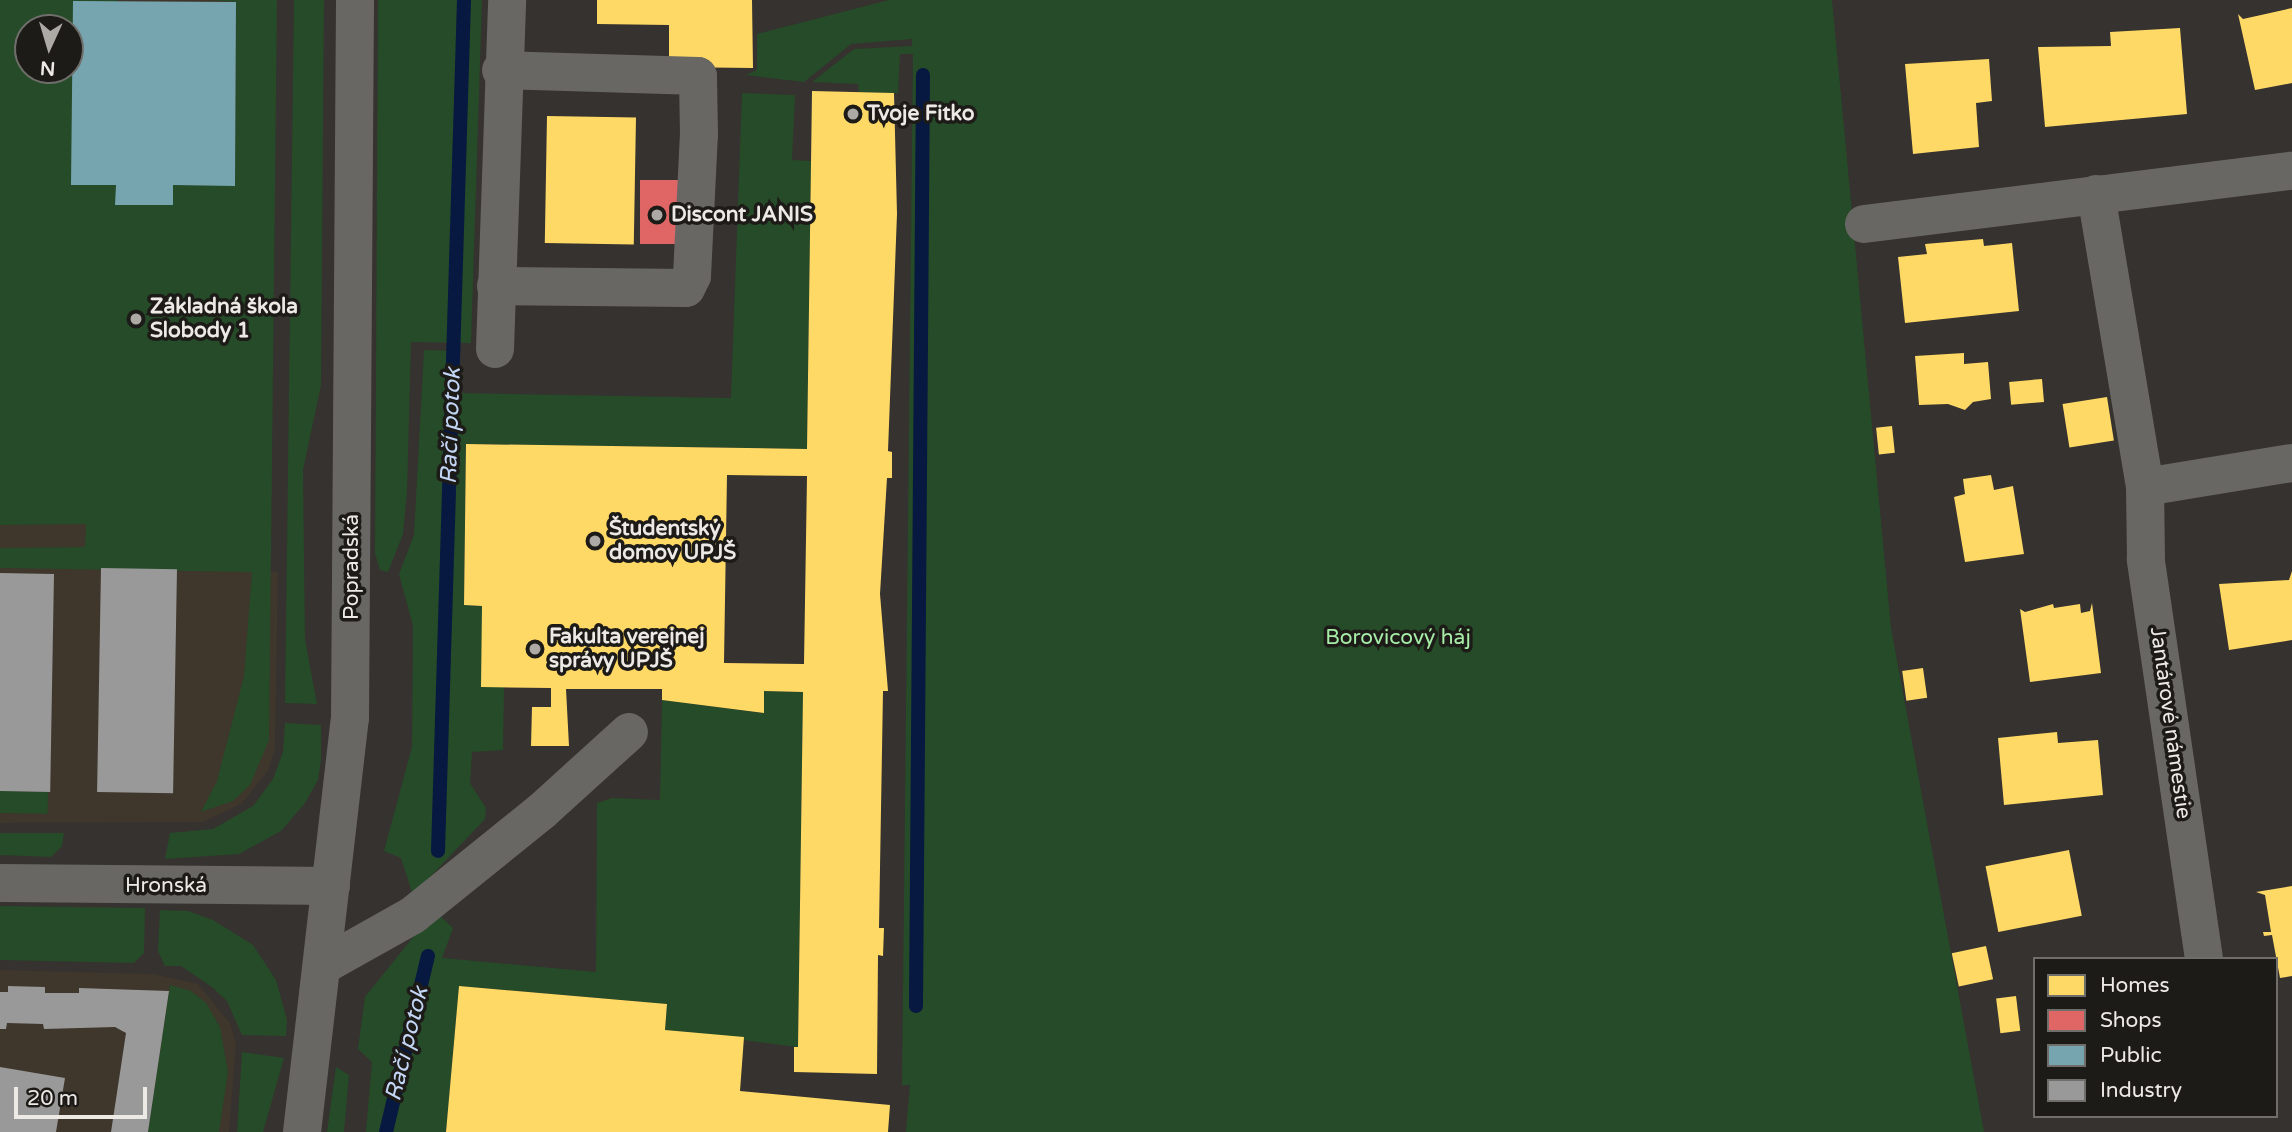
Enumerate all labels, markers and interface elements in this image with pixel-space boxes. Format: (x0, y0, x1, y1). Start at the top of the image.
north arrow (14, 14, 84, 84)
text: N (39, 56, 56, 79)
place label: Tvoje Fitko (867, 101, 975, 127)
marker: Tvoje Fitko (845, 106, 861, 122)
place label: Discont JANIS (671, 202, 813, 228)
marker: Discont JANIS (649, 207, 665, 223)
place label: Základná škola Slobody 1 (150, 294, 298, 344)
marker: Základná škola Slobody 1 (128, 311, 144, 327)
water label: Račí potok (435, 367, 467, 485)
street label: Popradská (339, 514, 365, 620)
place label: Študentský domov UPJŠ (609, 516, 736, 566)
marker: Študentský domov UPJŠ (587, 533, 603, 549)
place label: Fakulta verejnej správy UPJŠ (549, 624, 705, 674)
park label: Borovicový háj (1325, 625, 1471, 651)
street label: Jantárové námestie (2144, 625, 2196, 821)
marker: Fakulta verejnej správy UPJŠ (527, 641, 543, 657)
street label: Hronská (125, 873, 207, 899)
legend (2033, 957, 2278, 1118)
text: Homes (2100, 973, 2170, 998)
water label: Račí potok (379, 984, 435, 1104)
text: Shops (2100, 1008, 2162, 1033)
text: Public (2100, 1043, 2162, 1068)
scale bar (18, 1072, 150, 1116)
text: Industry (2100, 1078, 2182, 1103)
text: 20 m (27, 1086, 78, 1111)

